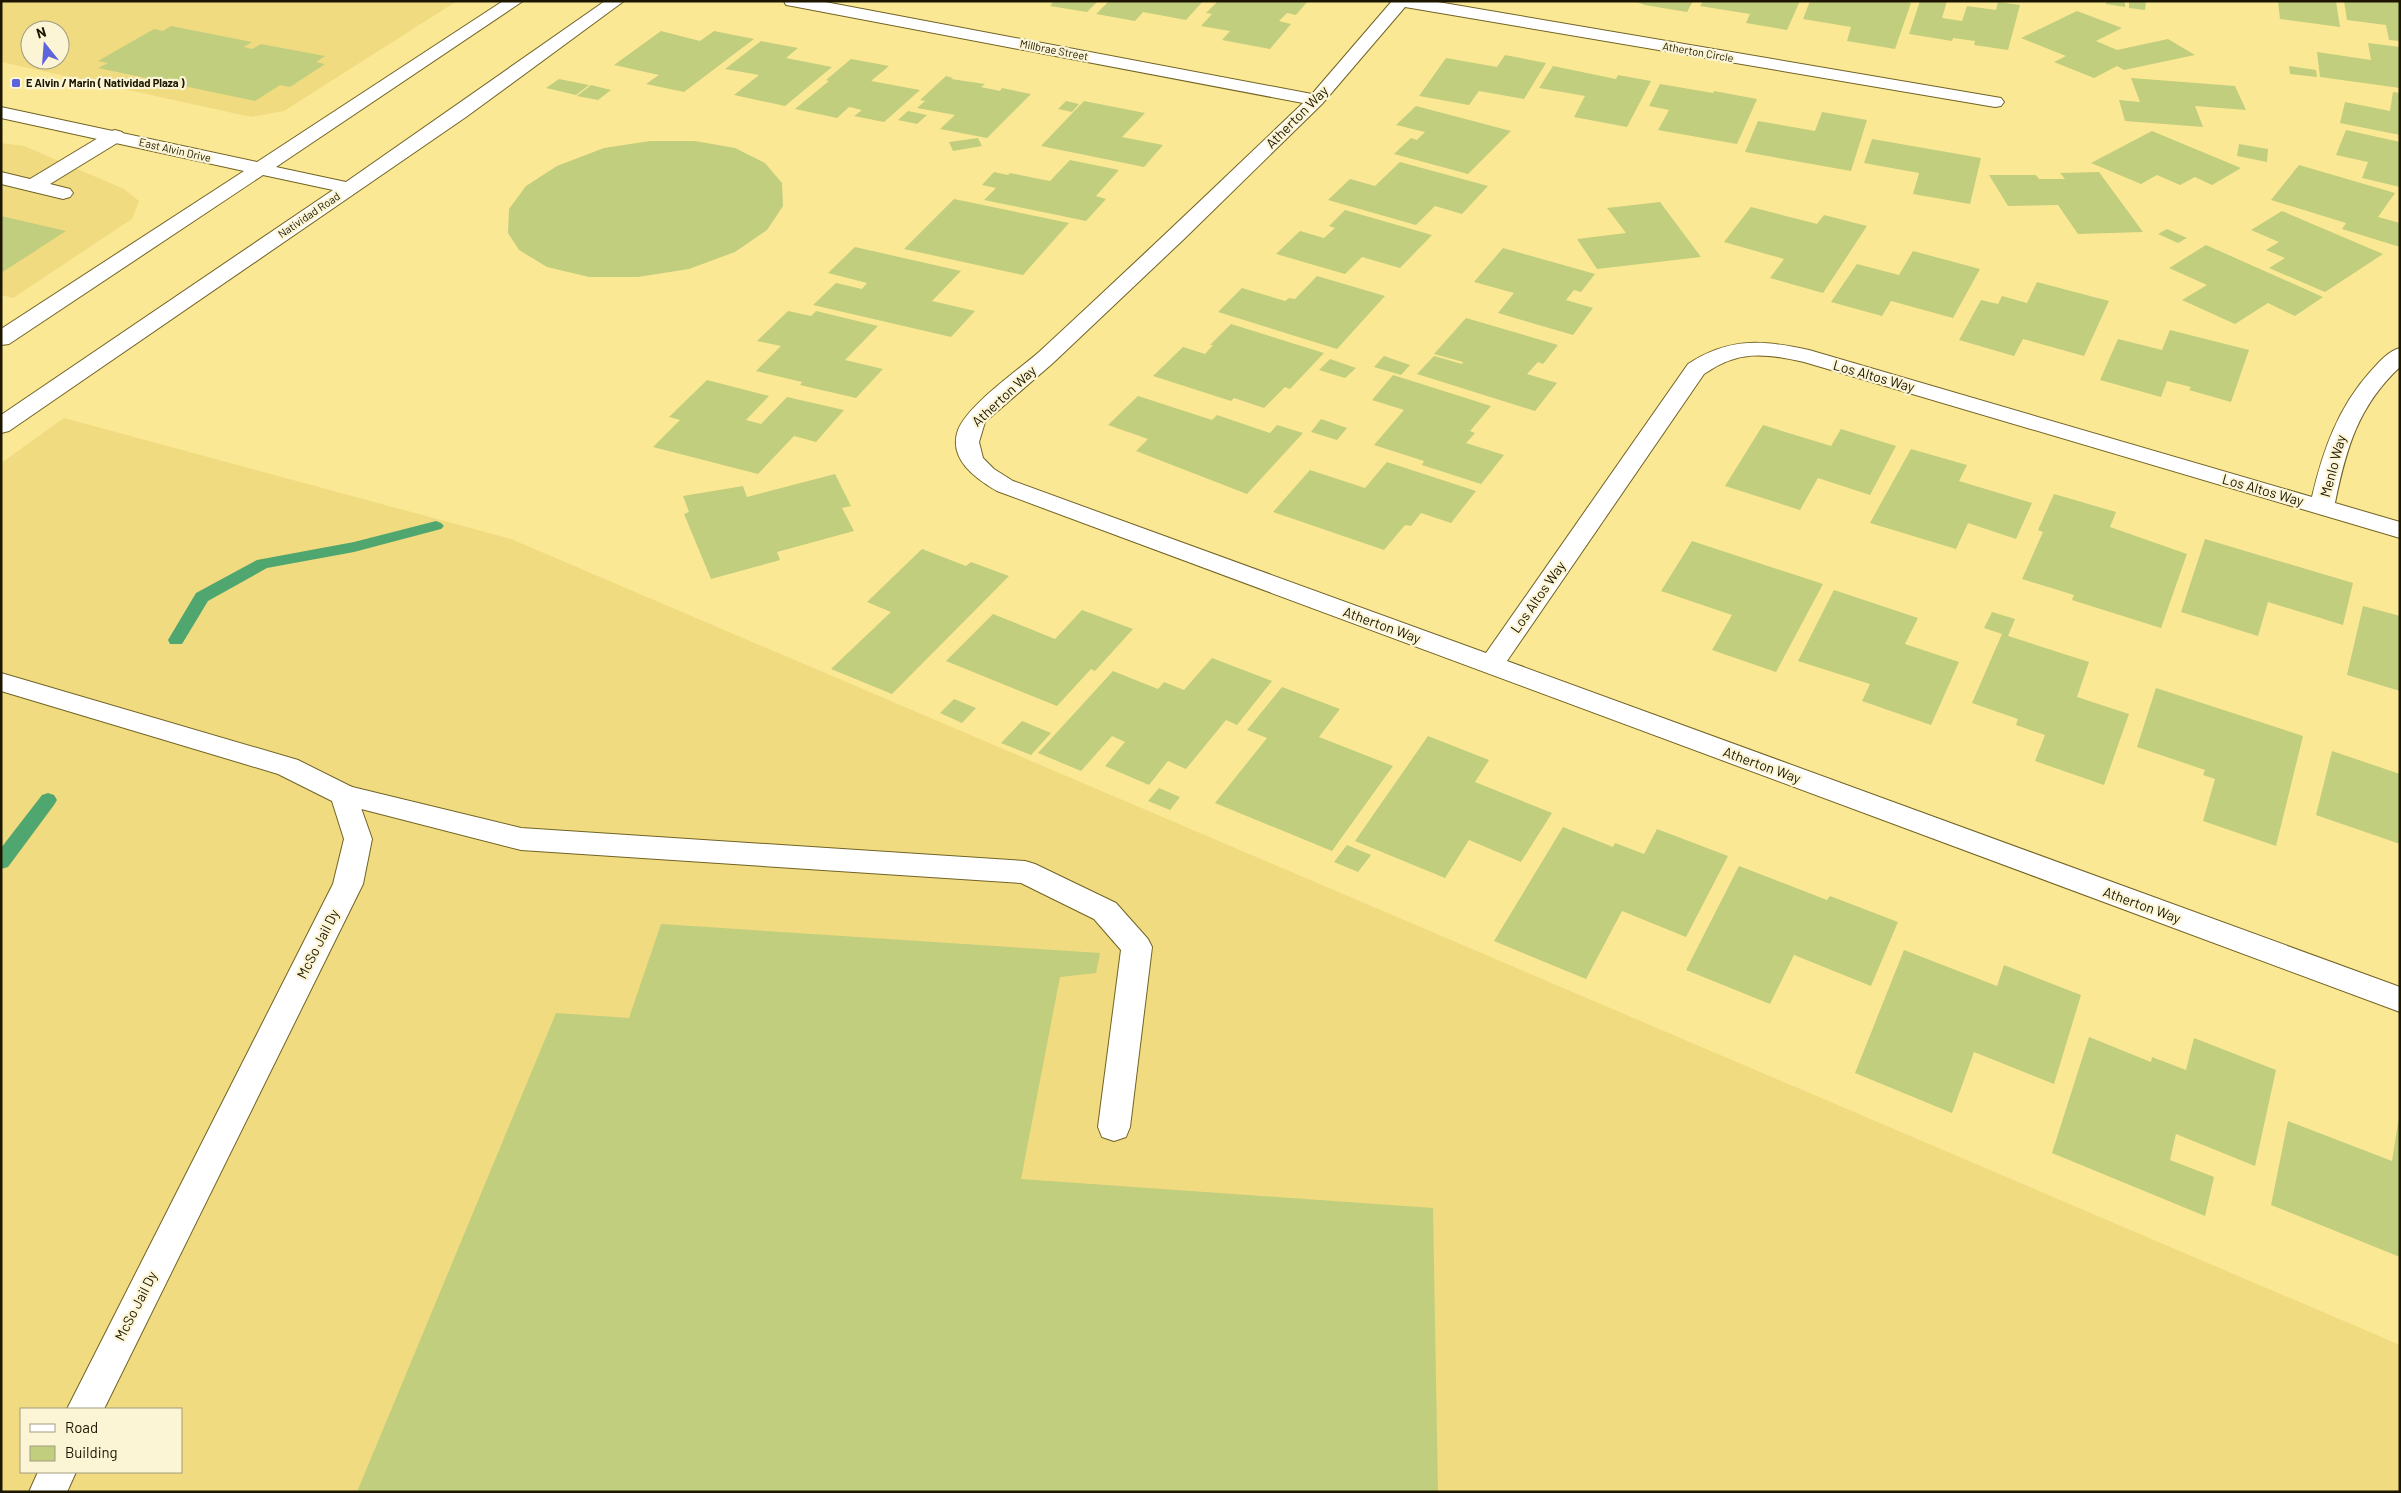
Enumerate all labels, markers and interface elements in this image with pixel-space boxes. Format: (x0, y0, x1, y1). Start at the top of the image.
north arrow (20, 20, 70, 70)
text: N (34, 23, 48, 42)
street label: Millbrae Street (1019, 37, 1089, 63)
street label: Atherton Circle (1662, 39, 1735, 64)
place label: E Alvin / Marin ( Natividad Plaza ) (26, 76, 185, 89)
marker: E Alvin / Marin ( Natividad Plaza ) (10, 77, 22, 89)
street label: Atherton Way (1262, 81, 1332, 152)
street label: East Alvin Drive (138, 135, 213, 164)
street label: Natividad Road (275, 189, 342, 240)
street label: Los Altos Way (1831, 356, 1917, 395)
street label: Atherton Way (968, 361, 1040, 430)
street label: Menlo Way (2316, 432, 2349, 499)
street label: Los Altos Way (2220, 470, 2306, 509)
street label: Los Altos Way (1507, 557, 1569, 636)
street label: Atherton Way (1341, 603, 1424, 647)
street label: Atherton Way (1721, 743, 1804, 787)
street label: Atherton Way (2101, 883, 2184, 927)
street label: McSo Jail Dy (293, 906, 343, 981)
street label: McSo Jail Dy (111, 1268, 161, 1343)
legend (20, 1408, 182, 1473)
text: Road (65, 1418, 98, 1436)
text: Building (65, 1443, 118, 1461)

